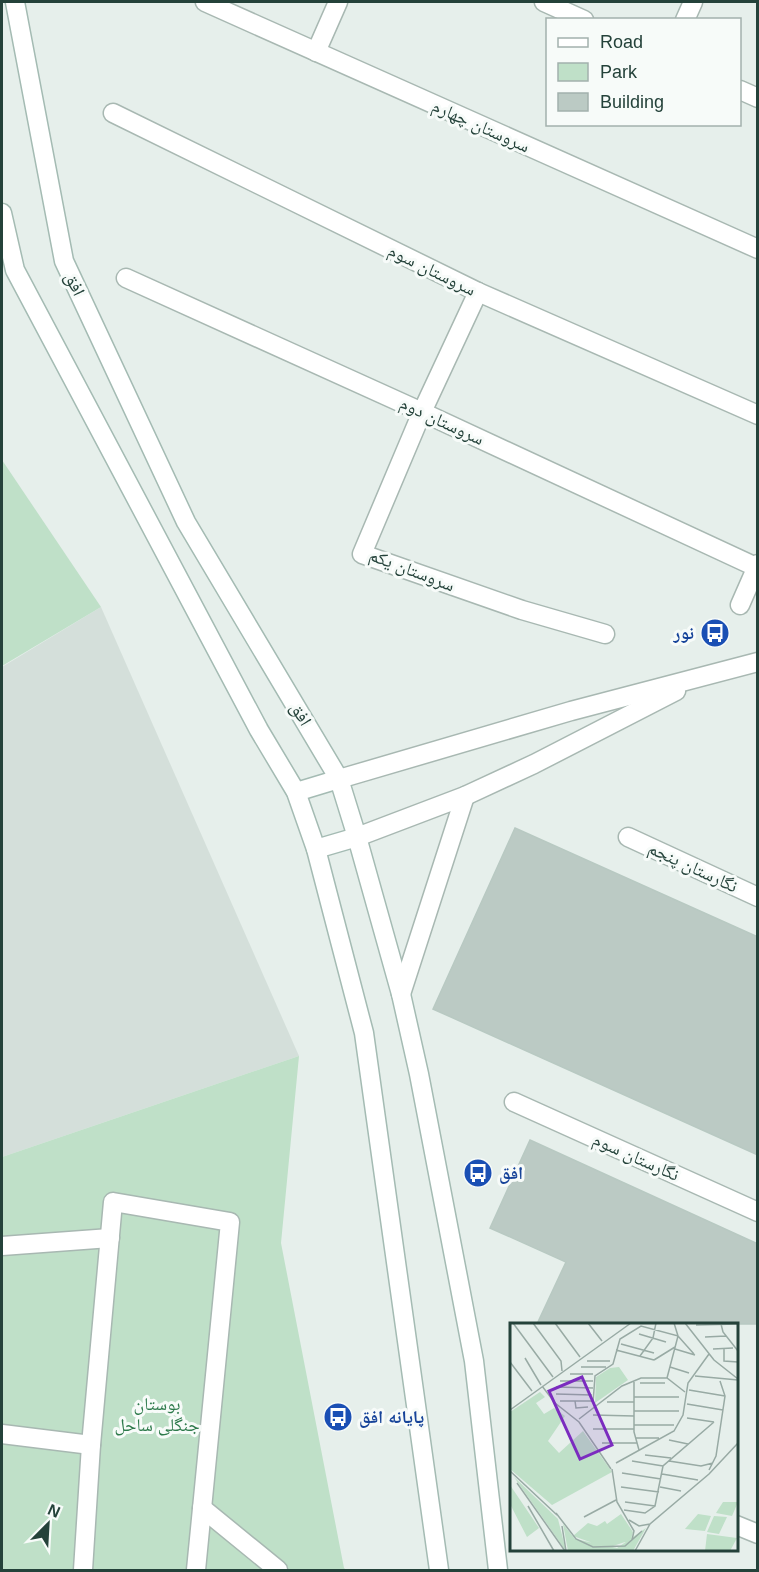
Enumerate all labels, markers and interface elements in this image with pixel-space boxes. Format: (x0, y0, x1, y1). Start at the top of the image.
legend (546, 18, 741, 126)
text: Road (600, 32, 643, 52)
text: Park (600, 62, 638, 82)
text: Building (600, 92, 664, 112)
street label: سروستان چهارم (428, 96, 533, 158)
street label: سروستان سوم (384, 240, 479, 302)
street label: افق (60, 269, 89, 299)
street label: سروستان دوم (396, 393, 487, 451)
street label: سروستان یکم (366, 545, 458, 597)
bus stop icon: نور (699, 617, 731, 649)
place label: نور (672, 623, 694, 643)
street label: افق (286, 699, 316, 730)
street label: نگارستان پنجم (644, 838, 741, 898)
street label: نگارستان سوم (589, 1129, 682, 1187)
bus stop icon: افق (462, 1157, 494, 1189)
place label: افق (499, 1163, 523, 1184)
inset map (510, 1323, 738, 1551)
park label: بوستان جنگلی ساحل (114, 1394, 200, 1436)
bus stop icon: پایانه افق (322, 1401, 354, 1433)
place label: پایانه افق (359, 1407, 424, 1428)
north arrow (18, 1494, 78, 1554)
text: N (45, 1501, 63, 1521)

